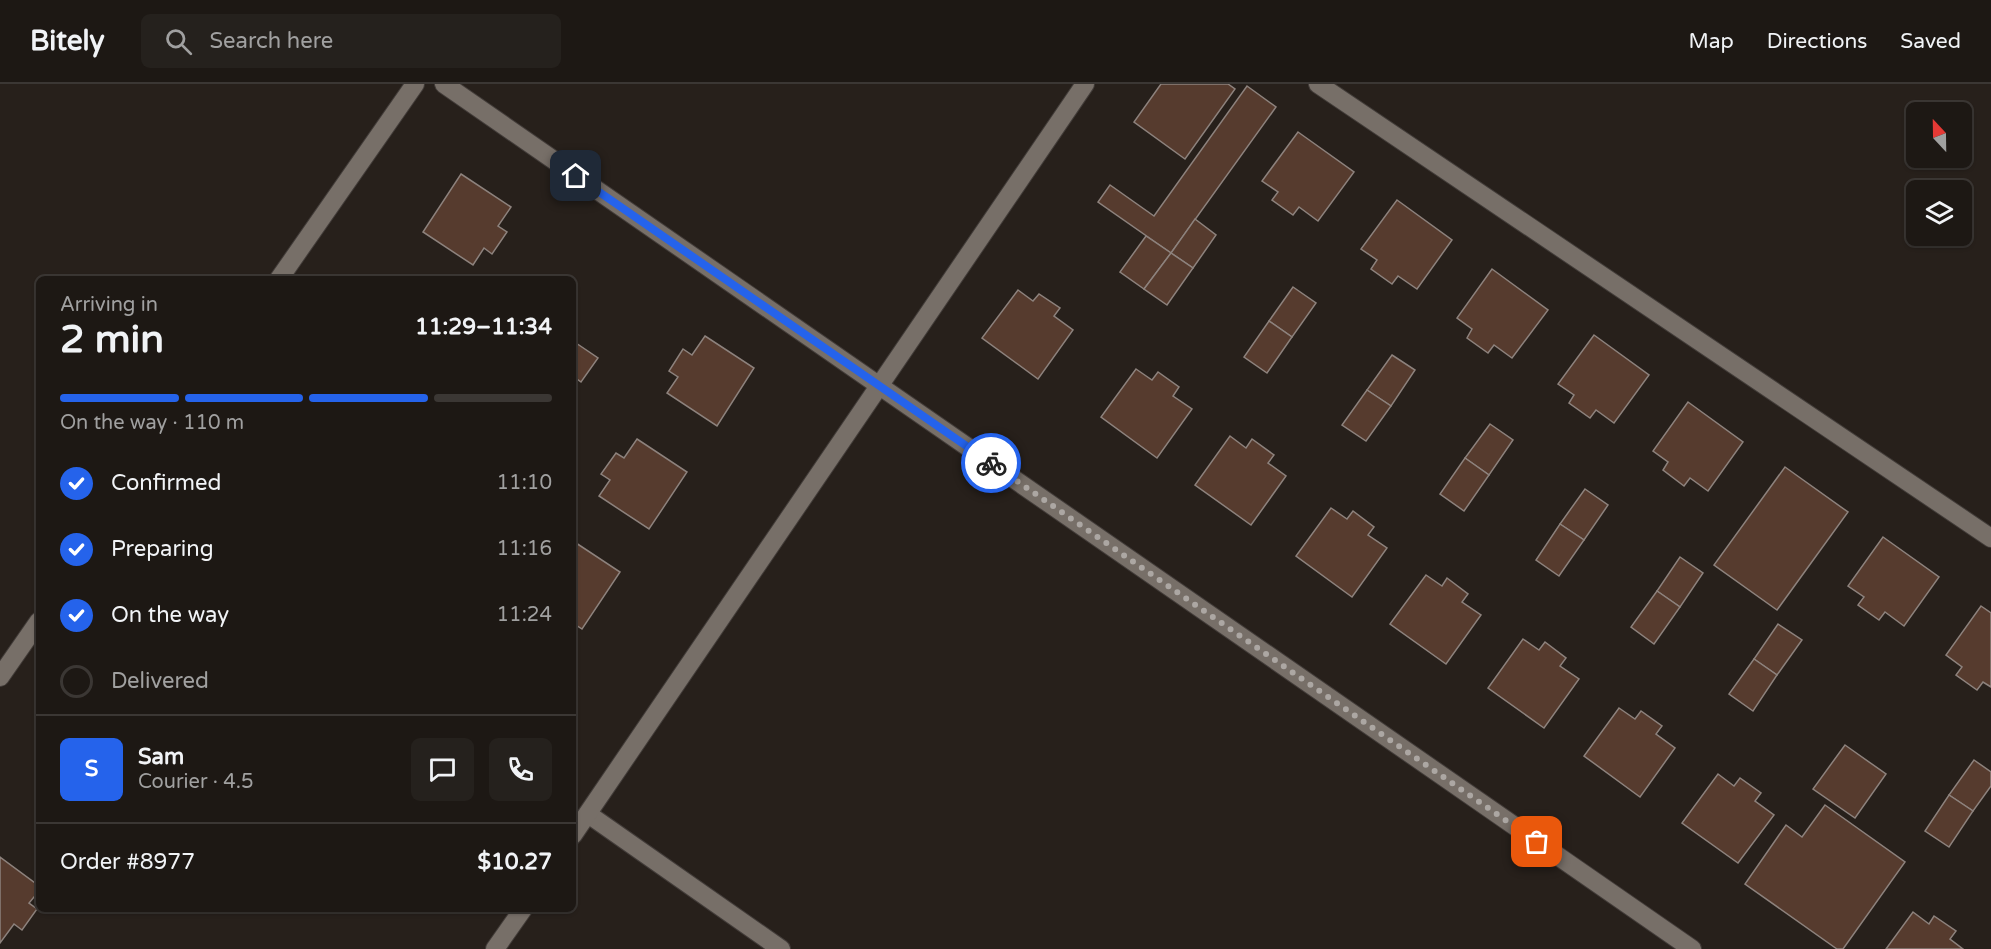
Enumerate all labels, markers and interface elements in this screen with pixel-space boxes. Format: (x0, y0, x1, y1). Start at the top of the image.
search box (141, 14, 561, 68)
text: Bitely (30, 24, 105, 58)
icon: search (162, 25, 195, 58)
text: Search here (210, 28, 333, 54)
text: Map (1688, 29, 1734, 54)
text: Directions (1767, 29, 1867, 54)
text: Saved (1900, 29, 1961, 54)
north arrow (1906, 102, 1972, 168)
map controls (1906, 102, 1972, 246)
pin (550, 150, 601, 201)
icon: home (559, 159, 592, 192)
button: layers (1906, 180, 1972, 246)
text: Arriving in (60, 293, 158, 317)
text: 11:29–11:34 (415, 314, 552, 340)
text: 2 min (60, 316, 164, 363)
text: On the way · 110 m (60, 411, 244, 435)
courier (961, 433, 1021, 493)
icon: bike (975, 447, 1008, 480)
icon: check (60, 467, 93, 500)
text: Confirmed (111, 470, 221, 496)
text: 11:10 (497, 471, 552, 495)
icon: check (60, 533, 93, 566)
text: Preparing (111, 536, 214, 562)
text: 11:16 (497, 537, 552, 561)
icon: check (60, 599, 93, 632)
text: On the way (111, 602, 229, 628)
text: 11:24 (497, 603, 552, 627)
text: Delivered (111, 668, 209, 694)
button: chat (411, 738, 474, 801)
button: phone (489, 738, 552, 801)
text: Sam (138, 744, 184, 770)
text: S (85, 756, 98, 782)
text: Courier · 4.5 (138, 770, 253, 794)
pin (1511, 816, 1562, 867)
icon: bag (1520, 825, 1553, 858)
text: Order #8977 (60, 849, 195, 875)
text: $10.27 (477, 849, 552, 875)

